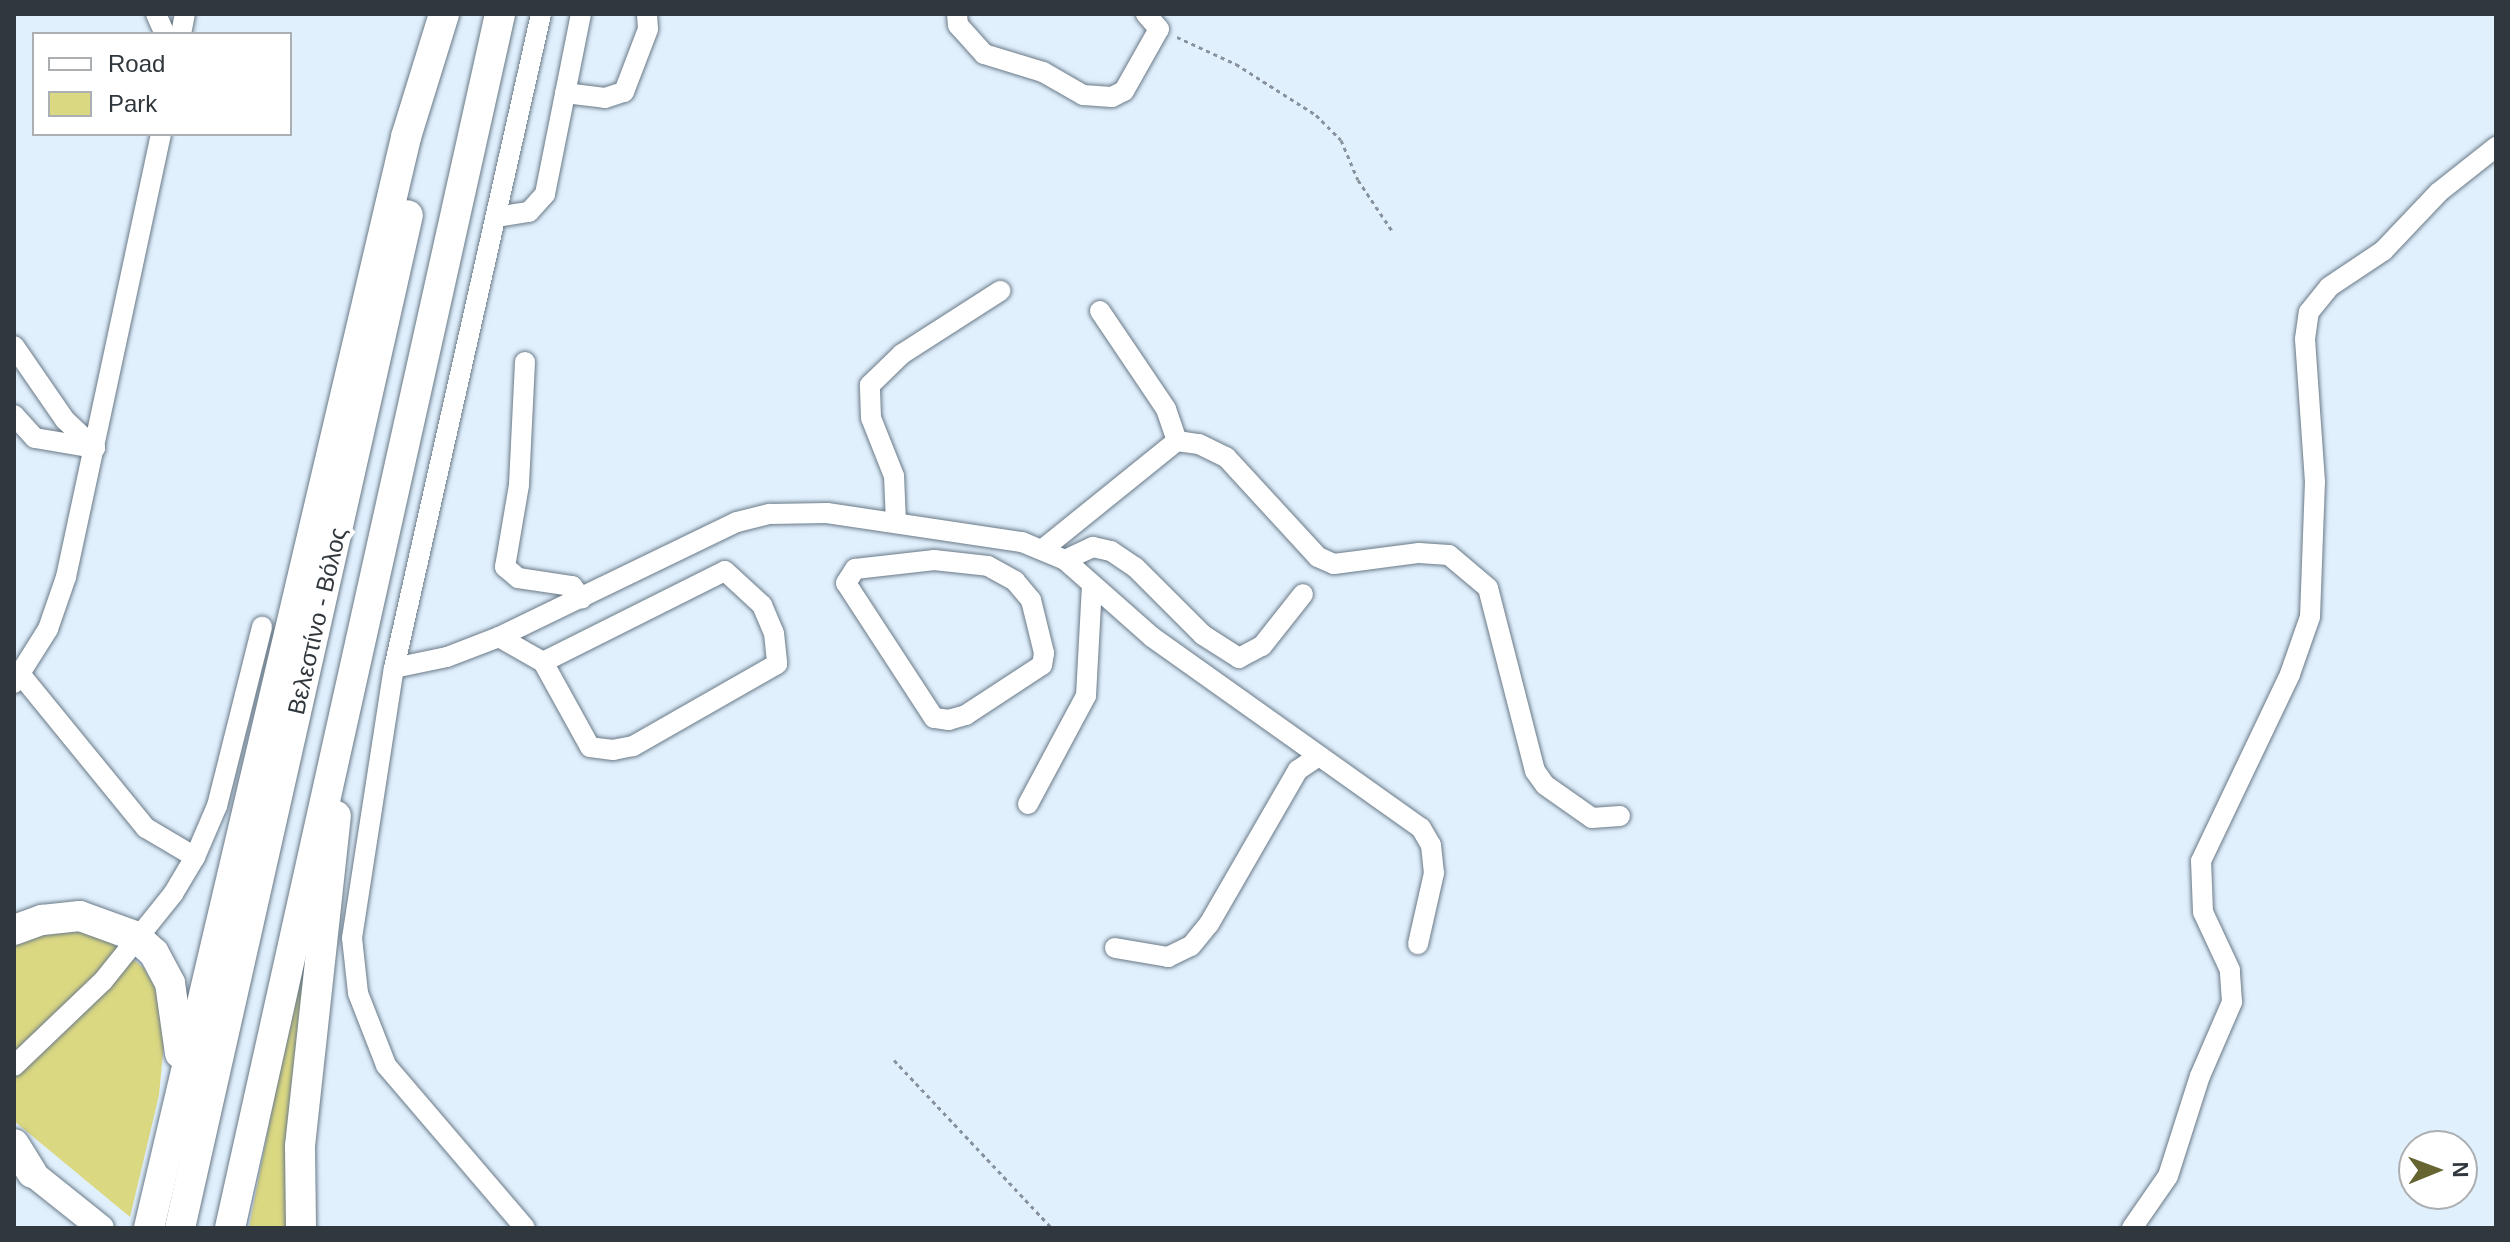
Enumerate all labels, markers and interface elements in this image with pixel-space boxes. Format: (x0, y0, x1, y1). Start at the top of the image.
legend (32, 32, 292, 136)
text: Road (108, 50, 165, 77)
text: Park (108, 90, 157, 117)
street label: Βελεστίνο - Βόλος (281, 525, 353, 717)
north arrow (2398, 1130, 2478, 1210)
text: N (2448, 1161, 2473, 1178)

